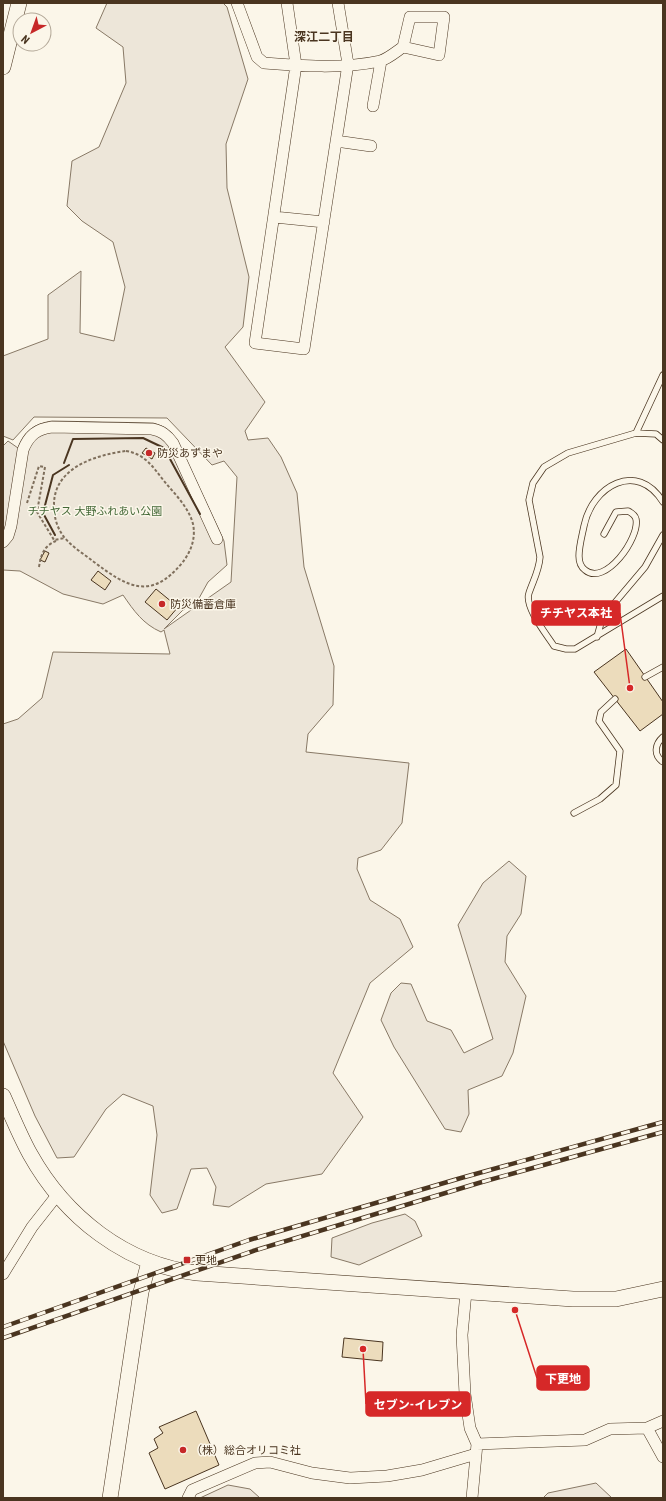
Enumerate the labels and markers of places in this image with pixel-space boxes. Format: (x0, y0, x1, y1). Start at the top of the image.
place label: 防災あずまや (157, 447, 223, 460)
marker: 防災あずまや (144, 448, 154, 458)
place label: 防災備蓄倉庫 (170, 598, 236, 611)
marker: 防災備蓄倉庫 (157, 599, 167, 609)
callout: チチヤス本社 (532, 601, 620, 625)
place label: 更地 (195, 1254, 217, 1267)
marker: 更地 (182, 1255, 192, 1265)
callout: 下更地 (537, 1366, 589, 1390)
callout: セブン-イレブン (366, 1392, 470, 1416)
place label: （株）総合オリコミ社 (191, 1444, 301, 1457)
marker: （株）総合オリコミ社 (178, 1445, 188, 1455)

